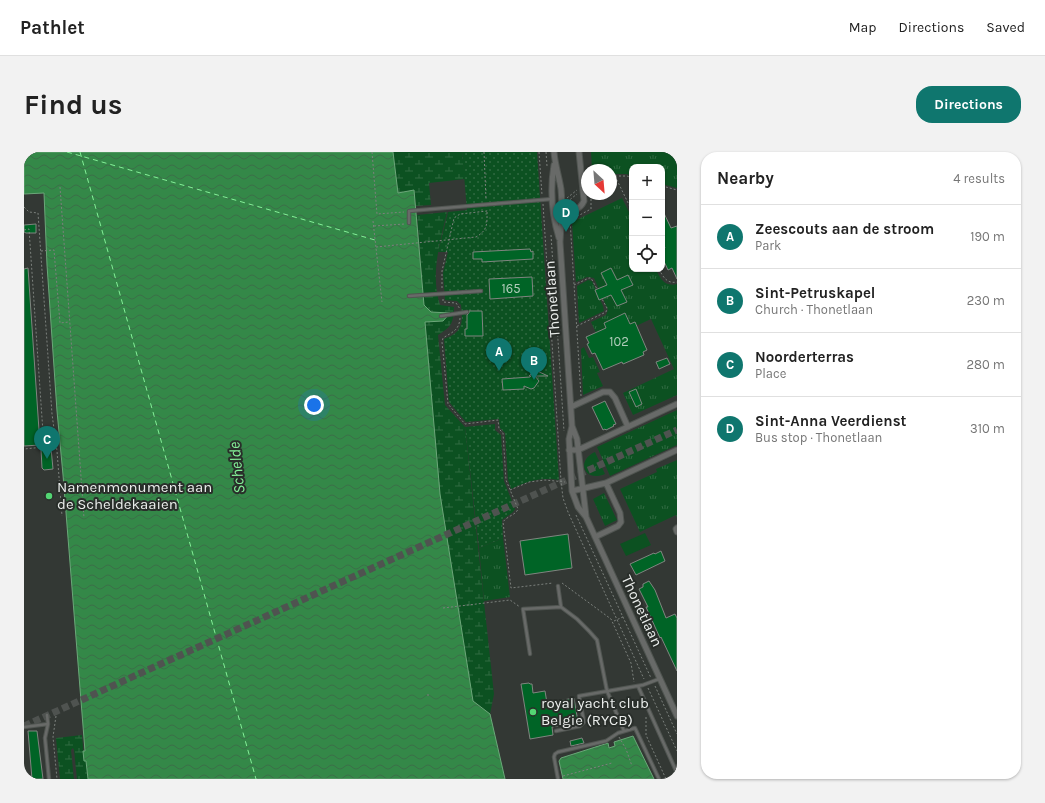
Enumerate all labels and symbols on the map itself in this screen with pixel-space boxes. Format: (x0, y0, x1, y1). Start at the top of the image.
north arrow (581, 164, 617, 200)
pin: D (553, 199, 579, 232)
street label: Thonetlaan (540, 260, 564, 338)
house number: 165 (501, 281, 521, 296)
house number: 102 (609, 334, 629, 349)
pin: A (486, 338, 512, 371)
pin: B (521, 347, 547, 380)
your location (304, 395, 324, 415)
pin: C (34, 426, 60, 459)
water label: Schelde (224, 440, 249, 495)
place label: Namenmonument aan de Scheldekaaien (57, 478, 212, 513)
marker: Namenmonument aan de Scheldekaaien (44, 491, 54, 501)
street label: Thonetlaan (618, 572, 666, 650)
place label: royal yacht club Belgie (RYCB) (541, 694, 649, 729)
marker: royal yacht club Belgie (RYCB) (528, 707, 538, 717)

